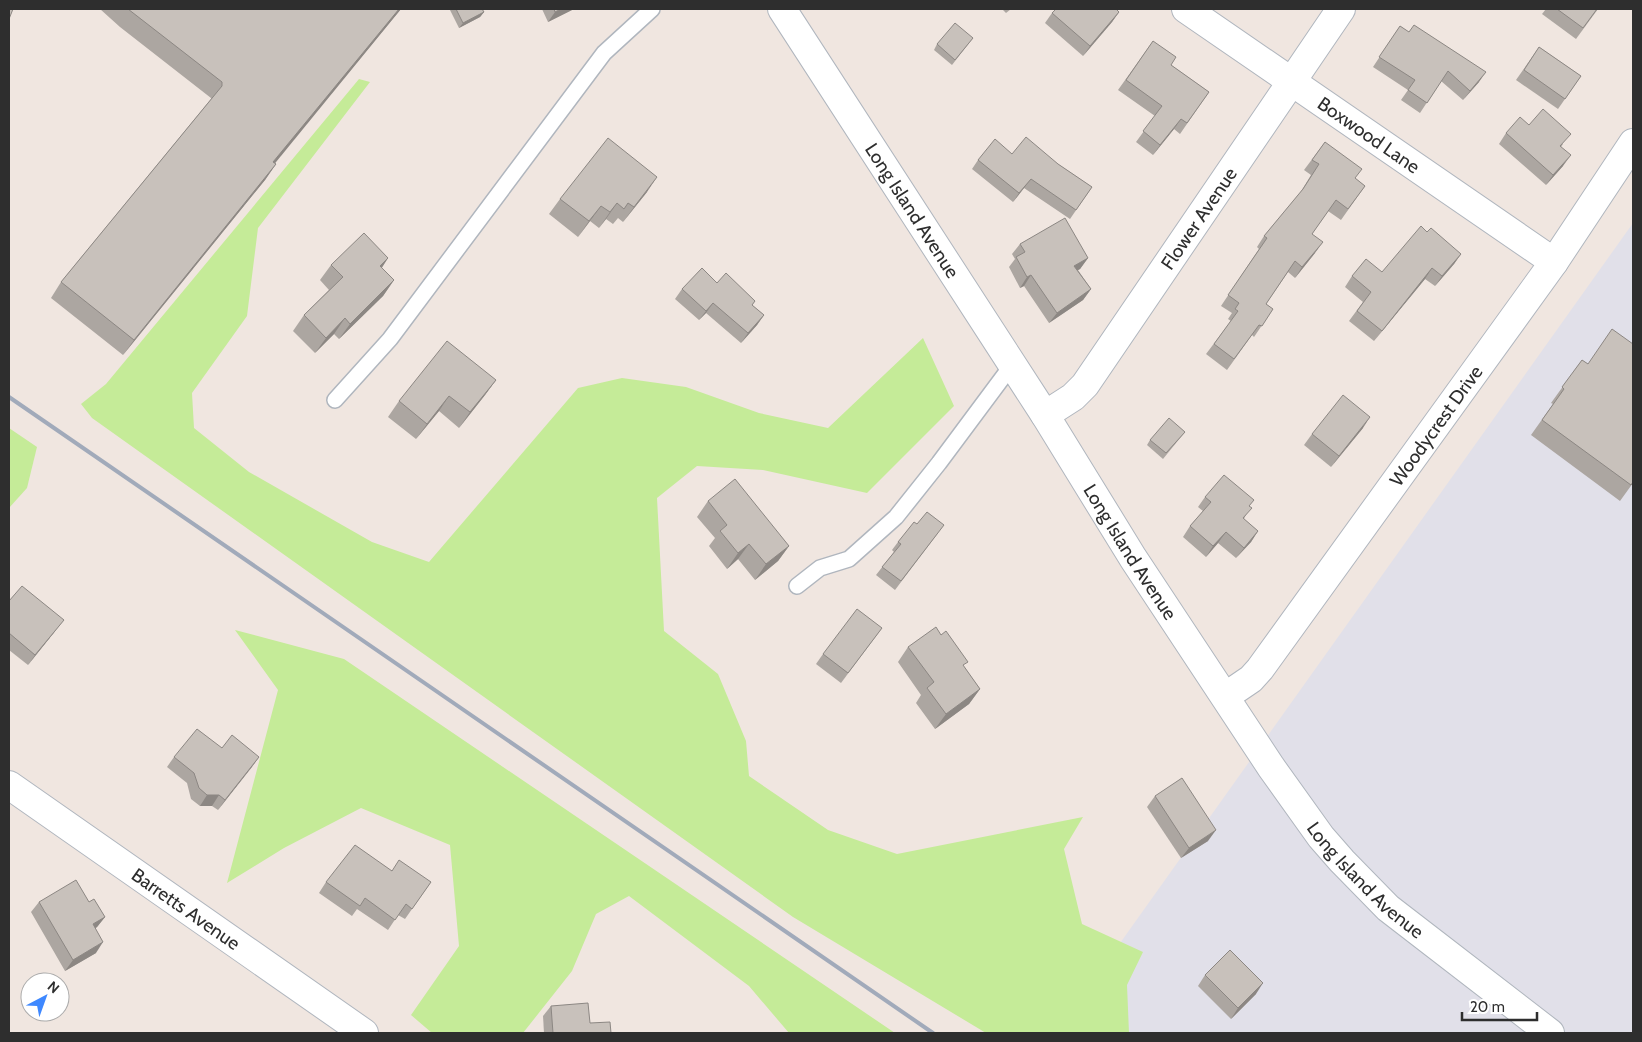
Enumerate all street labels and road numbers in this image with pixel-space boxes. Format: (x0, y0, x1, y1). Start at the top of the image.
street label: Boxwood Lane (1313, 92, 1424, 178)
street label: Long Island Avenue (860, 139, 964, 283)
street label: Flower Avenue (1156, 163, 1242, 274)
street label: Woodycrest Drive (1385, 361, 1488, 491)
street label: Long Island Avenue (1078, 480, 1182, 624)
street label: Long Island Avenue (1302, 817, 1428, 943)
street label: Barretts Avenue (127, 863, 245, 955)

